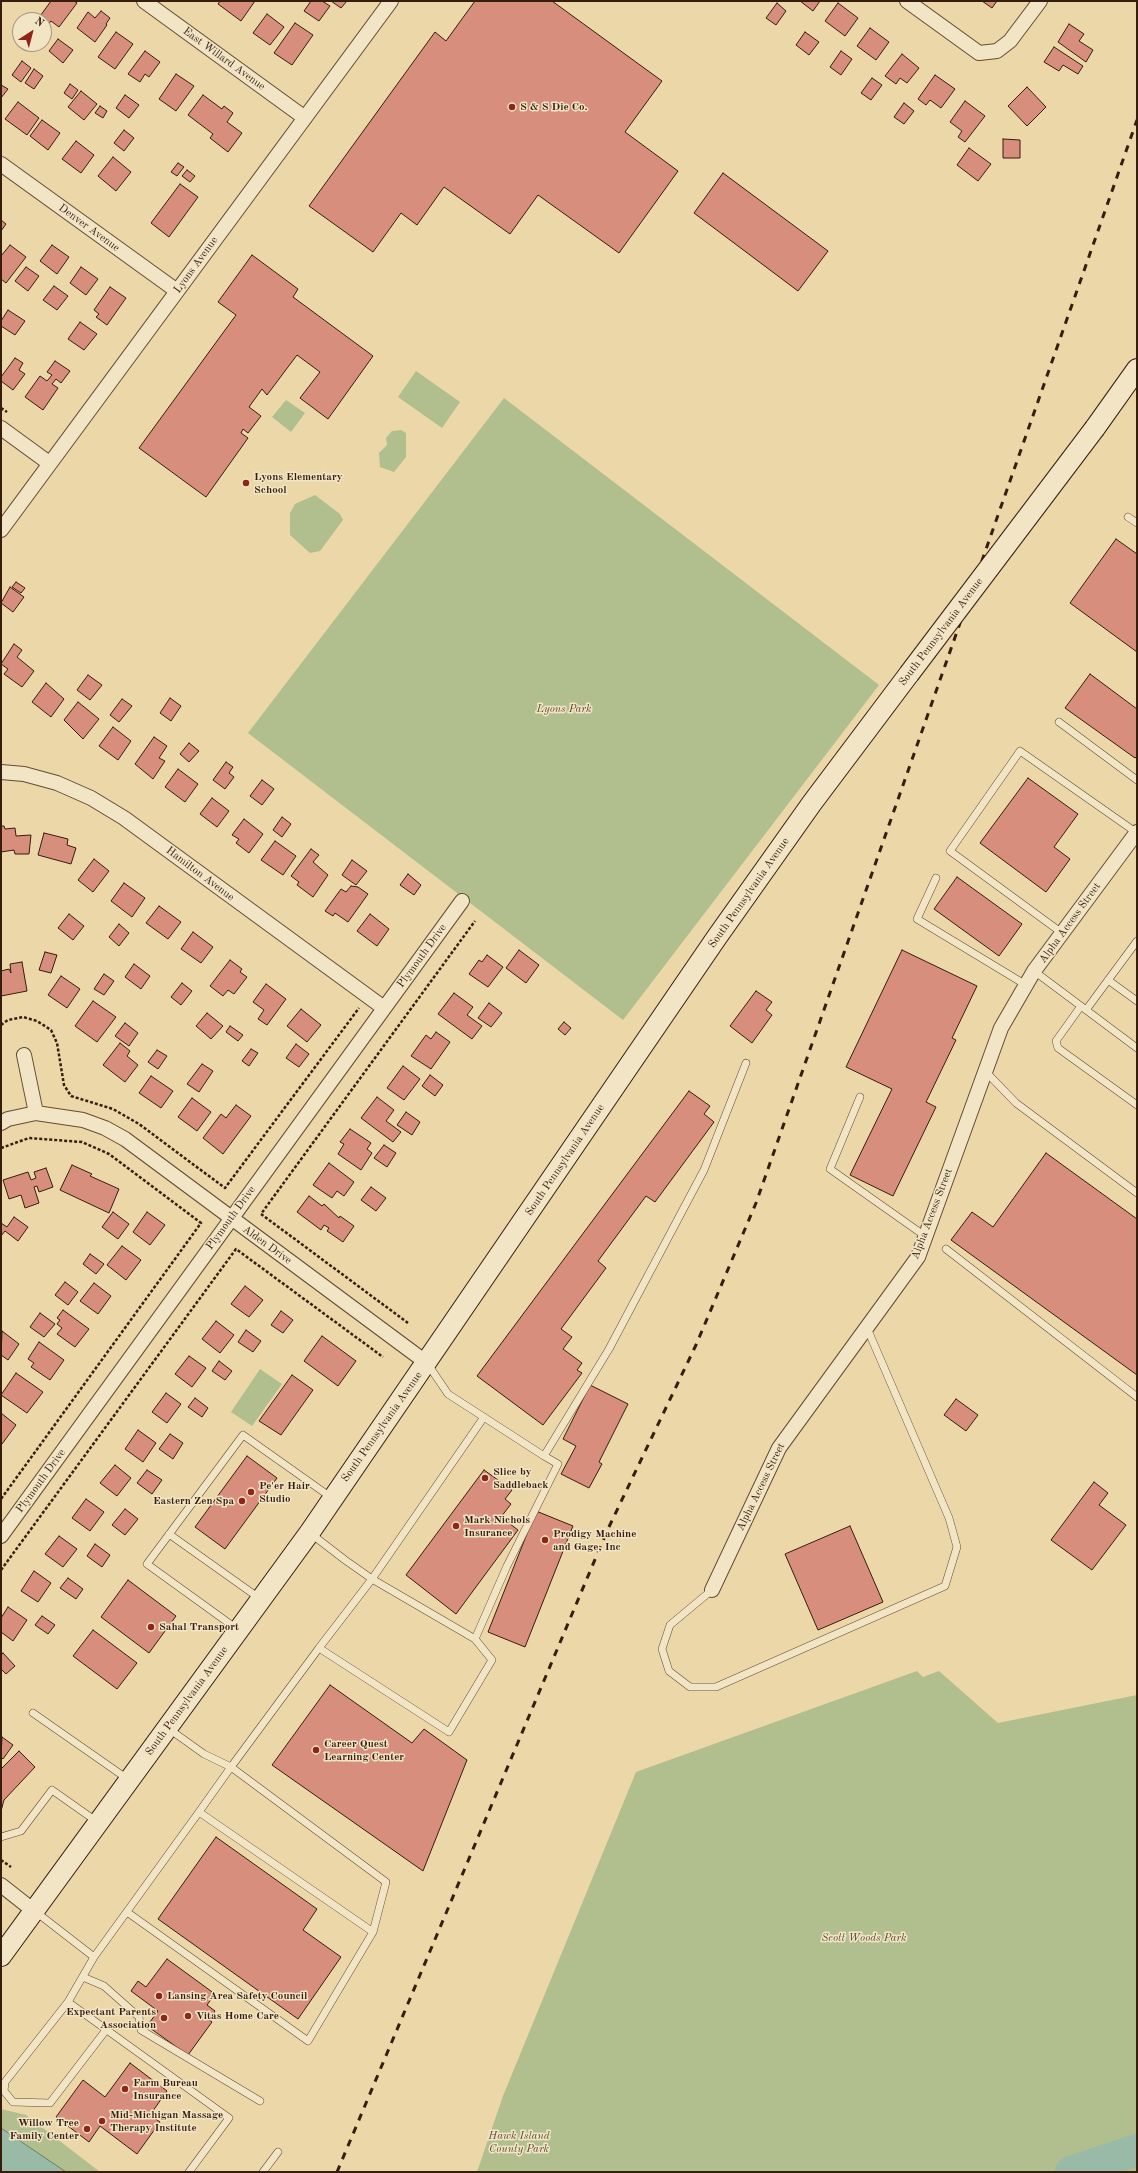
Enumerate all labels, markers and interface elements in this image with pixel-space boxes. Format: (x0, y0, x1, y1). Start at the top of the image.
north arrow (12, 12, 52, 52)
text: N (32, 16, 45, 30)
street label: East Willard Avenue (180, 25, 268, 93)
place label: S & S Die Co. (520, 100, 588, 114)
marker: S & S Die Co. (507, 102, 517, 112)
street label: Denver Avenue (56, 201, 122, 255)
street label: Lyons Avenue (171, 234, 221, 296)
place label: Lyons Elementary School (254, 470, 342, 496)
marker: Lyons Elementary School (241, 478, 251, 488)
street label: South Pennsylvania Avenue (896, 575, 986, 689)
park label: Lyons Park (537, 702, 591, 716)
street label: South Pennsylvania Avenue (706, 835, 792, 951)
street label: Hamilton Avenue (163, 844, 237, 904)
street label: Alpha Access Street (1036, 880, 1104, 966)
street label: Plymouth Drive (394, 922, 450, 990)
street label: South Pennsylvania Avenue (523, 1102, 607, 1218)
street label: Alpha Access Street (909, 1167, 955, 1261)
street label: Plymouth Drive (203, 1184, 259, 1252)
street label: Alden Drive (240, 1223, 294, 1267)
street label: South Pennsylvania Avenue (339, 1369, 425, 1485)
street label: Alpha Access Street (734, 1441, 788, 1533)
street label: Plymouth Drive (13, 1447, 69, 1515)
place label: Slice by Saddleback (493, 1465, 549, 1491)
marker: Slice by Saddleback (480, 1473, 490, 1483)
place label: Pe'er Hair Studio (259, 1479, 310, 1505)
marker: Pe'er Hair Studio (246, 1487, 256, 1497)
place label: Eastern Zen Spa (153, 1494, 234, 1508)
marker: Eastern Zen Spa (237, 1496, 247, 1506)
place label: Mark Nichols Insurance (464, 1513, 530, 1539)
marker: Mark Nichols Insurance (451, 1521, 461, 1531)
place label: Prodigy Machine and Gage, Inc (553, 1527, 636, 1553)
marker: Prodigy Machine and Gage, Inc (540, 1535, 550, 1545)
place label: Sahal Transport (159, 1620, 239, 1634)
marker: Sahal Transport (146, 1622, 156, 1632)
street label: South Pennsylvania Avenue (143, 1644, 231, 1758)
place label: Career Quest Learning Center (324, 1737, 404, 1763)
marker: Career Quest Learning Center (311, 1745, 321, 1755)
park label: Scott Woods Park (822, 1931, 906, 1945)
place label: Lansing Area Safety Council (167, 1989, 307, 2003)
marker: Lansing Area Safety Council (154, 1991, 164, 2001)
place label: Expectant Parents Association (66, 2005, 156, 2031)
place label: Vitas Home Care (196, 2009, 279, 2023)
marker: Vitas Home Care (183, 2011, 193, 2021)
marker: Expectant Parents Association (159, 2013, 169, 2023)
place label: Farm Bureau Insurance (133, 2076, 198, 2102)
marker: Farm Bureau Insurance (120, 2084, 130, 2094)
place label: Mid-Michigan Massage Therapy Institute (110, 2108, 223, 2134)
place label: Willow Tree Family Center (10, 2116, 79, 2142)
marker: Mid-Michigan Massage Therapy Institute (97, 2116, 107, 2126)
marker: Willow Tree Family Center (82, 2124, 92, 2134)
park label: Hawk Island County Park (488, 2129, 550, 2155)

